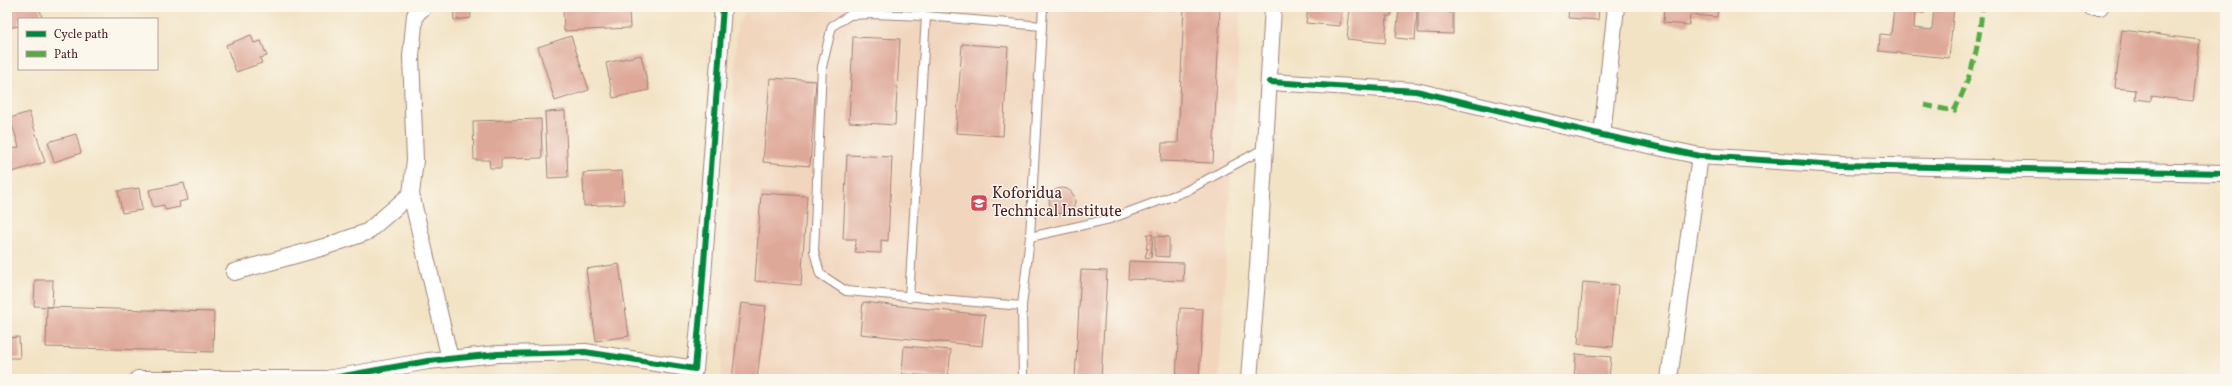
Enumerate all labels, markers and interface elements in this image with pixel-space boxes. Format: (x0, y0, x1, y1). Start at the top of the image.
legend (18, 18, 158, 70)
text: Cycle path (54, 27, 109, 43)
text: Path (54, 47, 78, 63)
place label: Koforidua Technical Institute (992, 183, 1122, 223)
school or university icon: Koforidua Technical Institute (969, 193, 989, 213)

